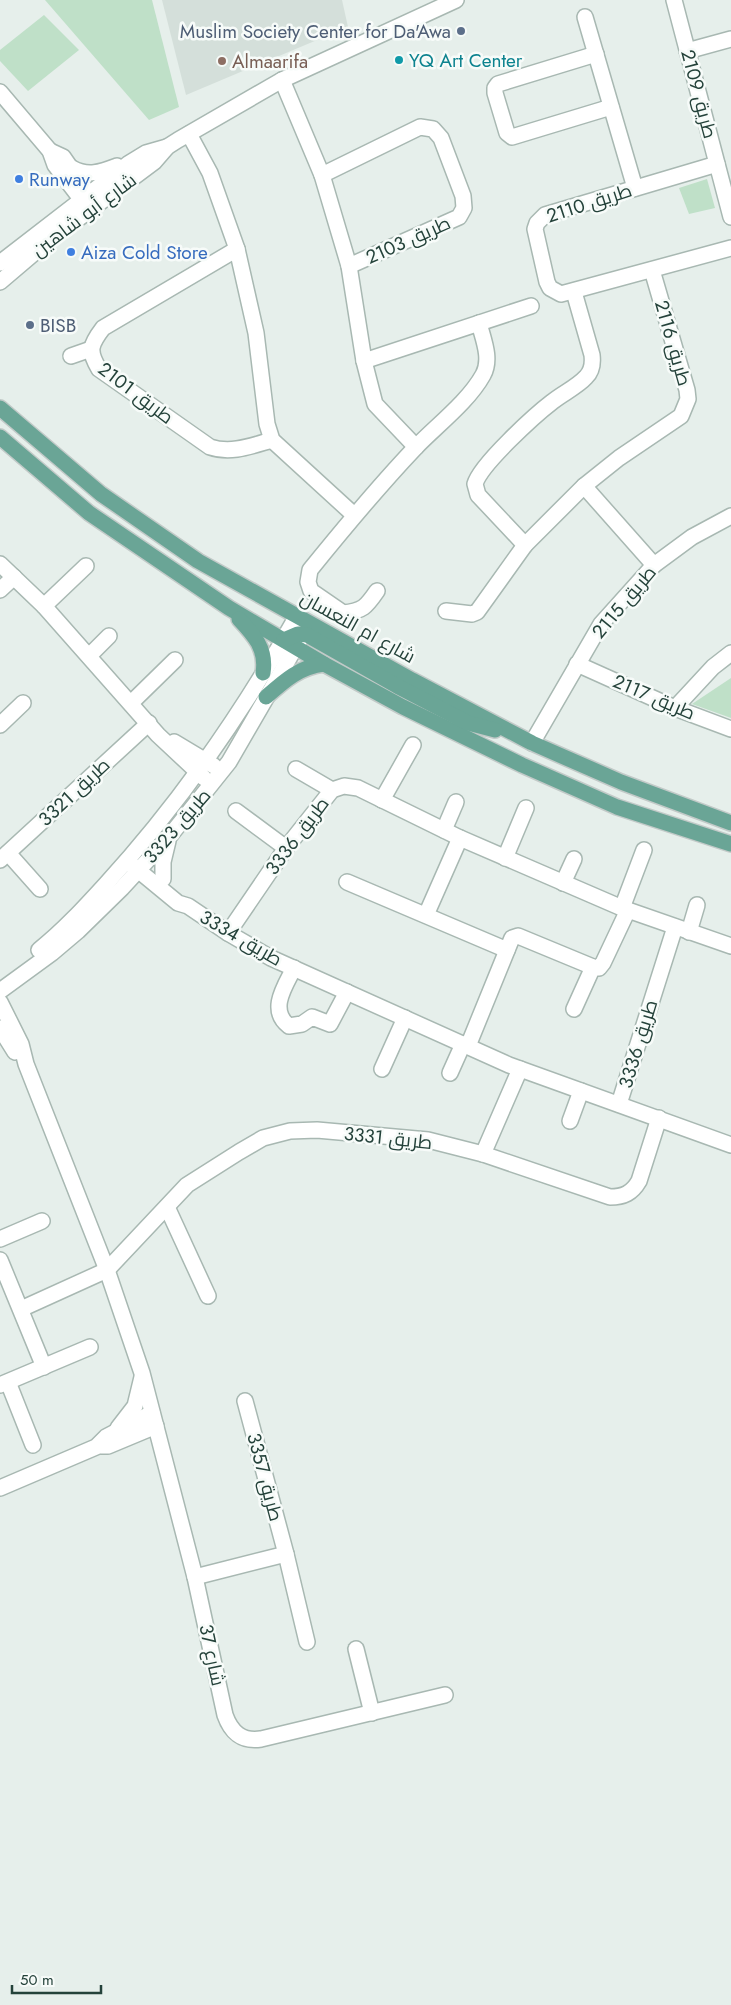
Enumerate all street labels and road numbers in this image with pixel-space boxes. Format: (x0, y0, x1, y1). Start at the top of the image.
street label: طريق 2109 (674, 47, 724, 141)
street label: شارع أبو شاهين (26, 167, 142, 263)
street label: طريق 2110 (543, 176, 635, 230)
street label: طريق 2103 (361, 209, 455, 271)
street label: طريق 2116 (648, 297, 698, 389)
street label: طريق 2101 (93, 356, 179, 430)
street label: طريق 2115 (585, 560, 663, 644)
street label: شارع ام النعسان (296, 584, 420, 670)
street label: طريق 2117 (609, 668, 699, 726)
street label: طريق 3321 (32, 752, 116, 832)
street label: طريق 3323 (137, 783, 217, 869)
street label: طريق 3336 (259, 791, 335, 881)
street label: طريق 3334 (195, 903, 287, 973)
street label: طريق 3336 (612, 996, 664, 1092)
street label: طريق 3331 (342, 1120, 434, 1156)
street label: طريق 3357 (240, 1430, 290, 1524)
street label: شارع 37 (192, 1622, 232, 1688)

